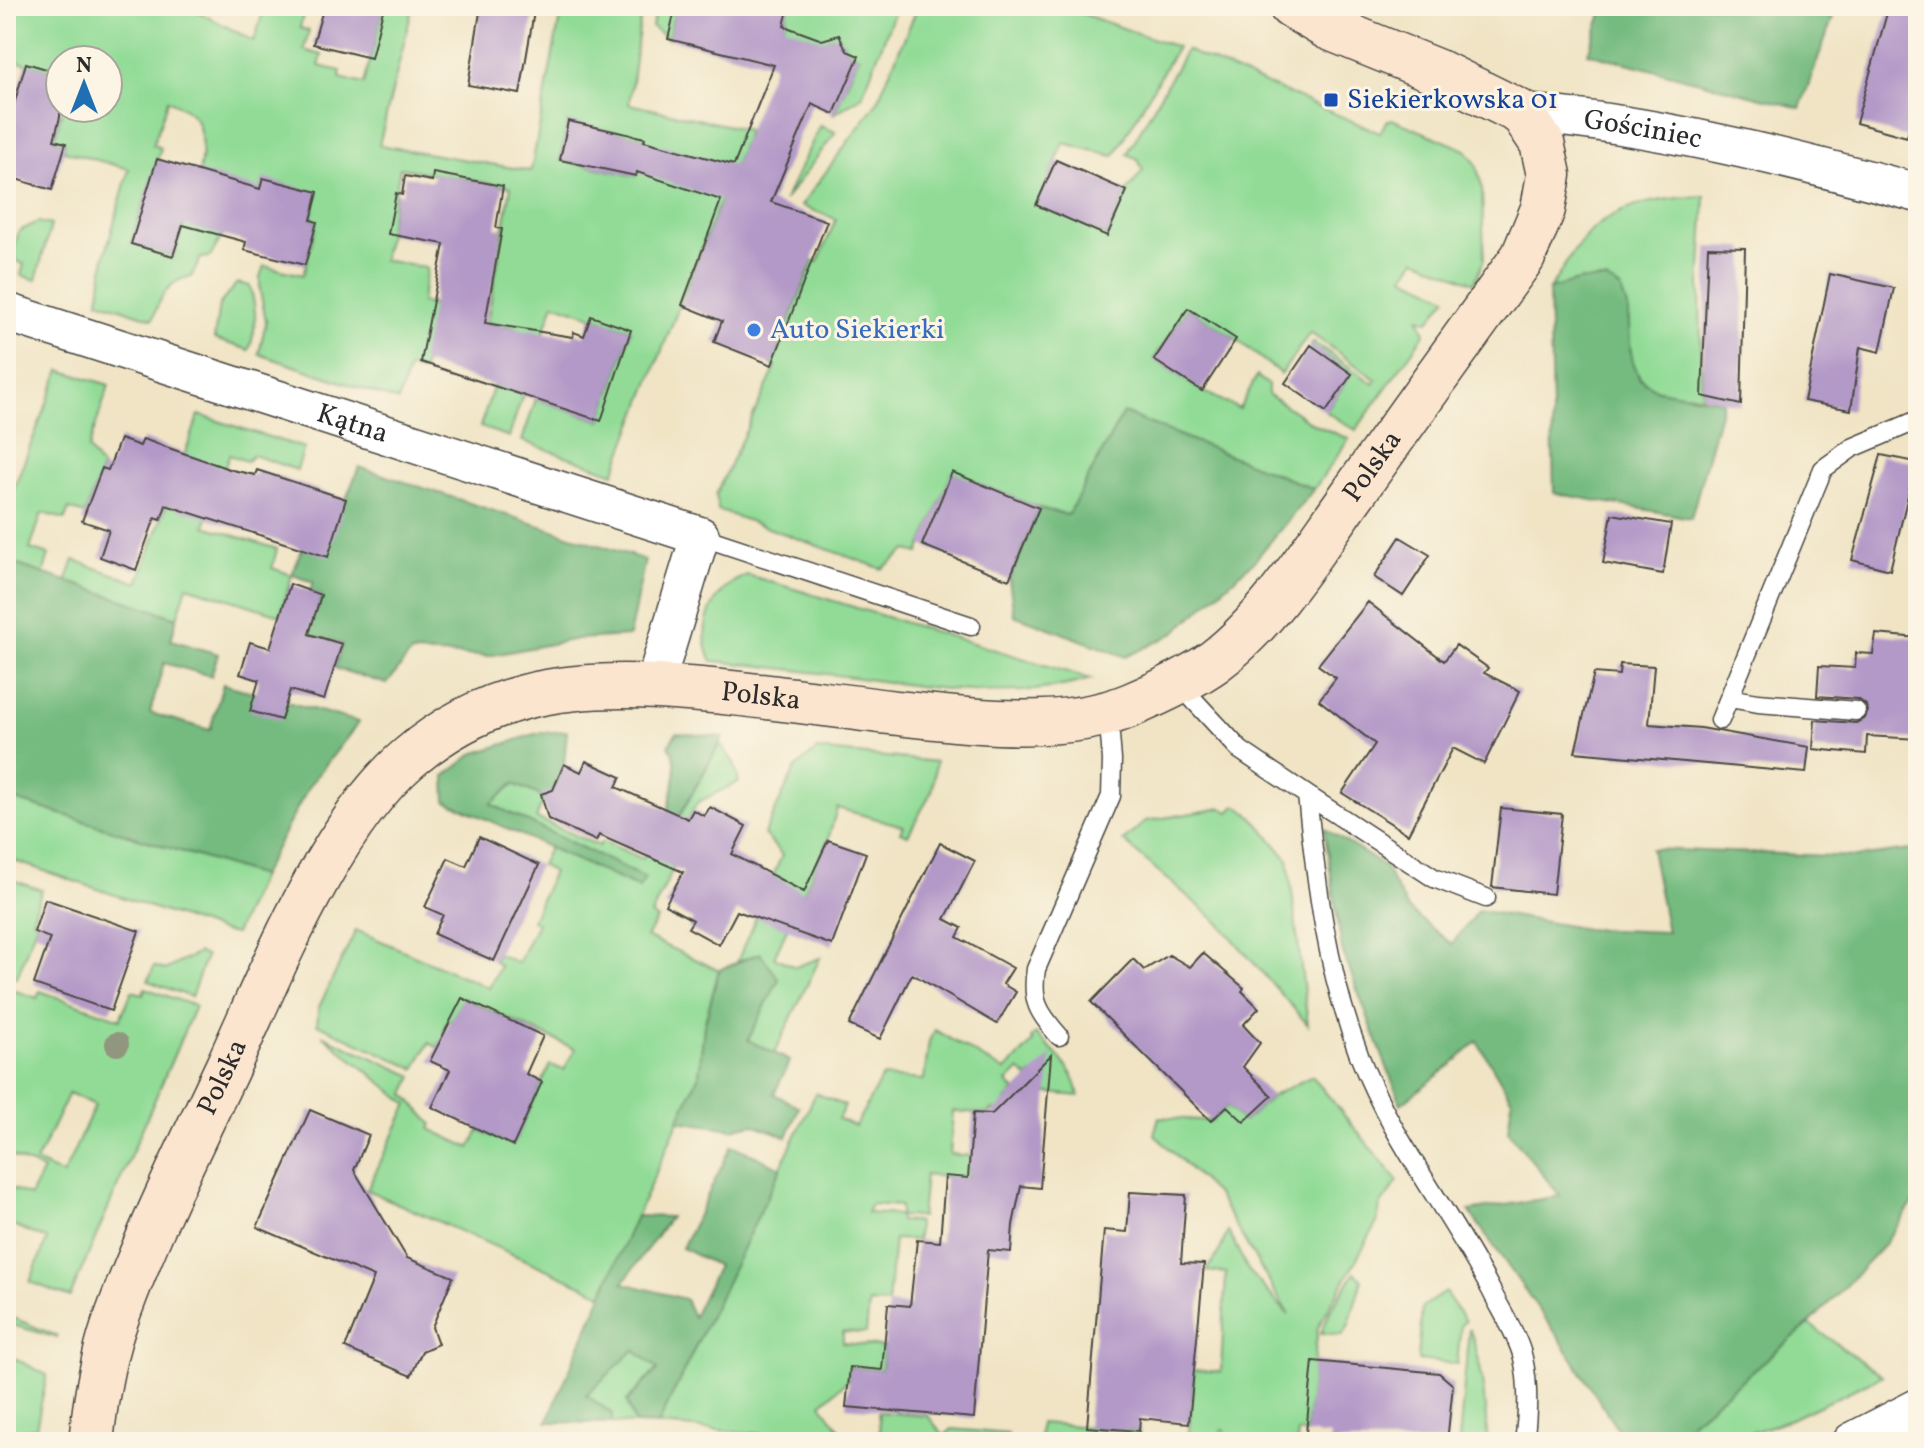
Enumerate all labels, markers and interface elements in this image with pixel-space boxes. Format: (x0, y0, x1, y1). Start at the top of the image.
north arrow (44, 44, 124, 124)
text: N (76, 51, 92, 82)
place label: Siekierkowska 01 (1347, 81, 1558, 120)
marker: Siekierkowska 01 (1322, 91, 1340, 109)
street label: Gościniec (1581, 100, 1705, 159)
place label: Auto Siekierki (770, 311, 945, 350)
marker: Auto Siekierki (745, 321, 763, 339)
street label: Kątna (312, 394, 393, 454)
street label: Polska (1333, 422, 1412, 510)
street label: Polska (719, 672, 803, 720)
street label: Polska (188, 1033, 257, 1122)

